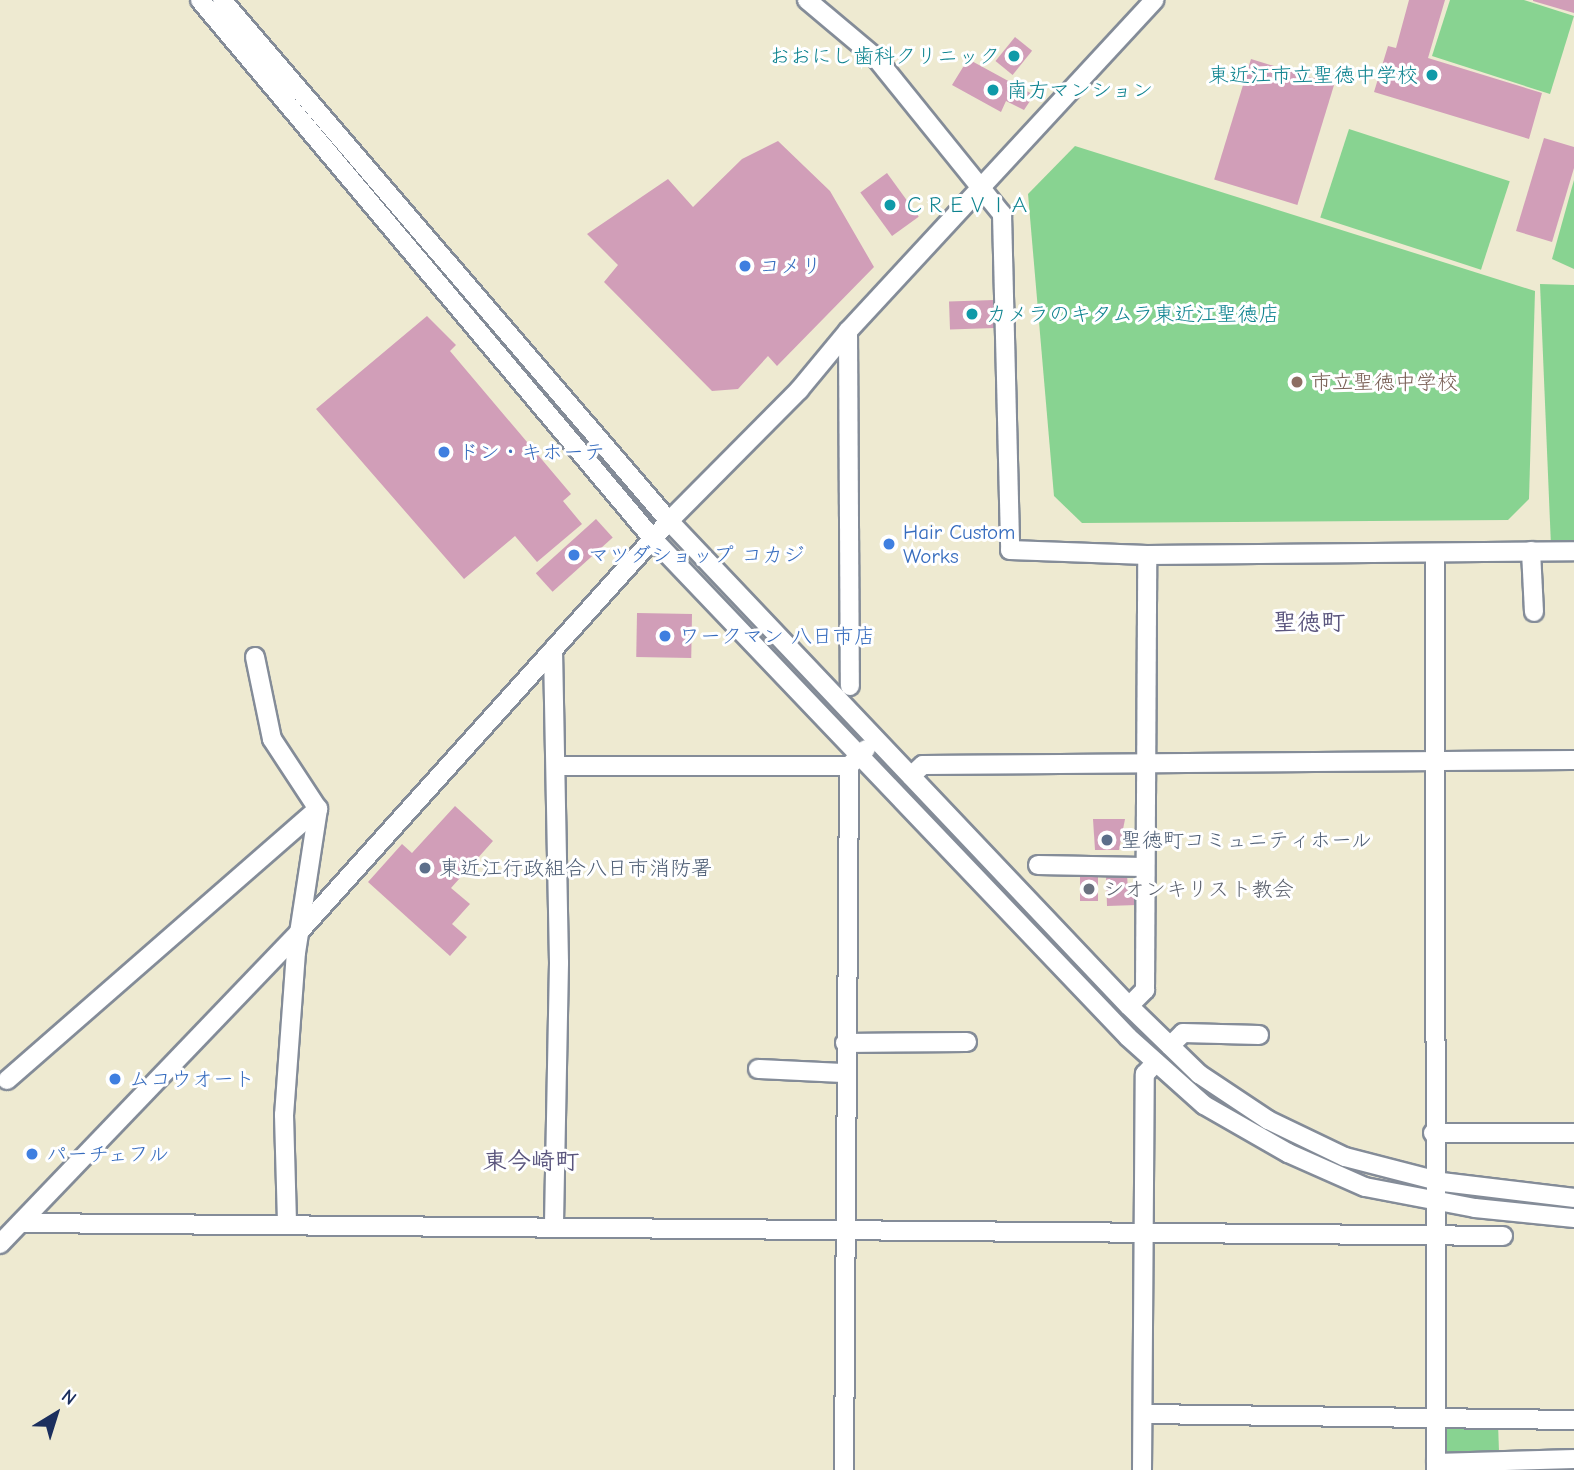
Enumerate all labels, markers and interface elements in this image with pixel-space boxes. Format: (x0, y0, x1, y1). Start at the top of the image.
place label: おおにし歯科クリニック (769, 43, 1000, 69)
marker: おおにし歯科クリニック (1006, 48, 1022, 64)
place label: 東近江市立聖徳中学校 (1208, 62, 1418, 88)
marker: 東近江市立聖徳中学校 (1424, 67, 1440, 83)
place label: 南方マンション (1007, 77, 1154, 103)
marker: 南方マンション (985, 82, 1001, 98)
place label: ＣＲＥＶＩＡ (904, 192, 1030, 218)
marker: ＣＲＥＶＩＡ (882, 197, 898, 213)
place label: コメリ (759, 253, 822, 279)
marker: コメリ (737, 258, 753, 274)
place label: カメラのキタムラ東近江聖徳店 (986, 301, 1280, 327)
marker: カメラのキタムラ東近江聖徳店 (964, 306, 980, 322)
place label: 市立聖徳中学校 (1311, 369, 1458, 395)
marker: 市立聖徳中学校 (1289, 374, 1305, 390)
place label: ドン・キホーテ (458, 439, 605, 465)
marker: ドン・キホーテ (436, 444, 452, 460)
place label: Hair Custom Works (903, 519, 1015, 569)
marker: Hair Custom Works (881, 536, 897, 552)
place label: マツダショップ コカジ (588, 542, 805, 568)
marker: マツダショップ コカジ (566, 547, 582, 563)
district label: 聖徳町 (1273, 609, 1345, 637)
place label: ワークマン 八日市店 (679, 623, 875, 649)
marker: ワークマン 八日市店 (657, 628, 673, 644)
place label: 聖徳町コミュニティホール (1121, 827, 1373, 853)
marker: 聖徳町コミュニティホール (1099, 832, 1115, 848)
place label: 東近江行政組合八日市消防署 (439, 855, 712, 881)
marker: 東近江行政組合八日市消防署 (417, 860, 433, 876)
place label: シオンキリスト教会 (1103, 876, 1292, 902)
marker: シオンキリスト教会 (1081, 881, 1097, 897)
place label: ムコウオート (129, 1066, 255, 1092)
marker: ムコウオート (107, 1071, 123, 1087)
place label: パーチェフル (46, 1141, 172, 1167)
marker: パーチェフル (24, 1146, 40, 1162)
district label: 東今崎町 (483, 1148, 579, 1176)
north arrow (21, 1379, 91, 1449)
text: N (57, 1385, 81, 1410)

